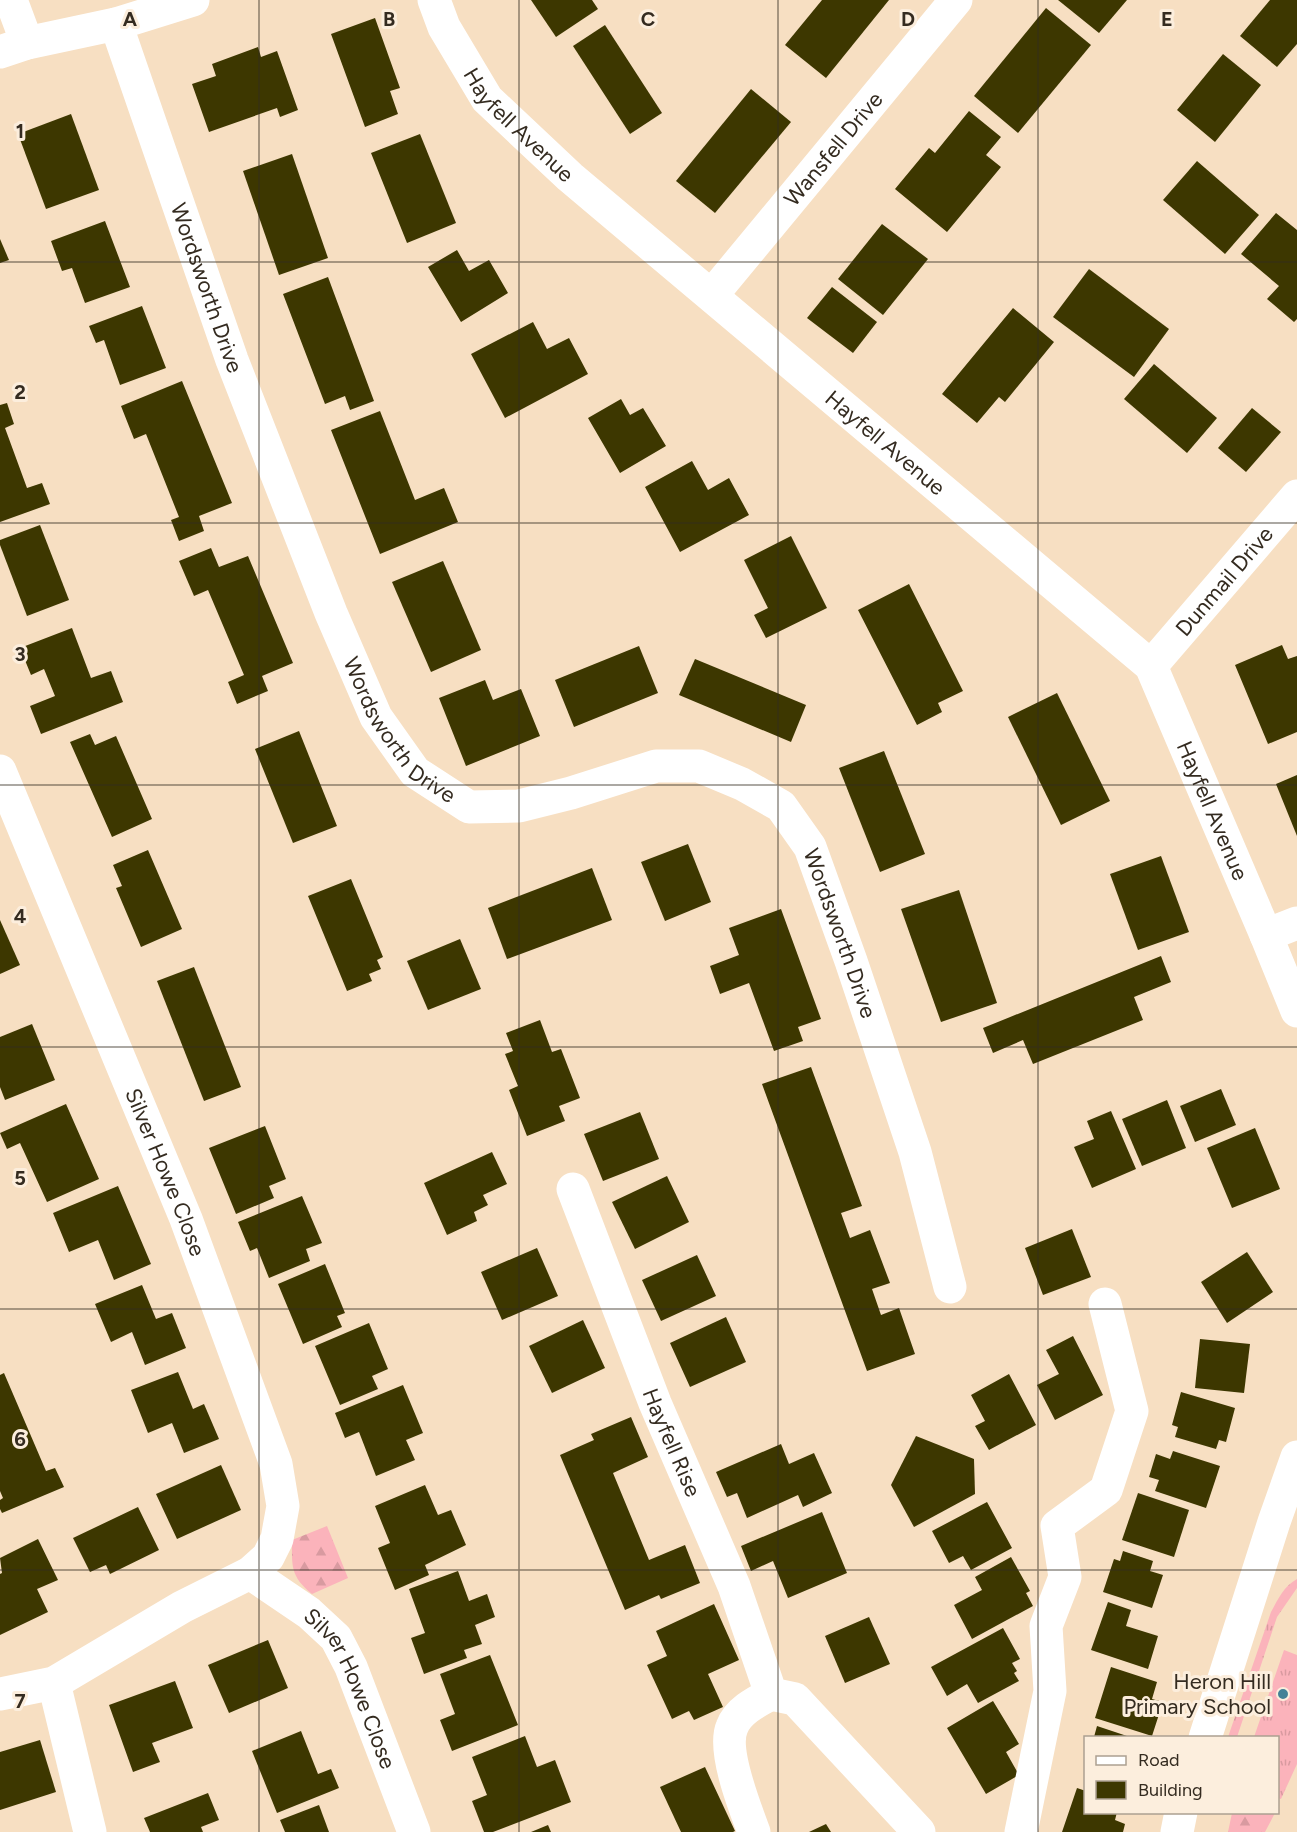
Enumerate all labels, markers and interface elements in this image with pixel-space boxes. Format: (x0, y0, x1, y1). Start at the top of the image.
text: A (123, 7, 138, 31)
text: B (383, 7, 395, 31)
text: C (641, 7, 655, 31)
text: D (901, 7, 915, 31)
text: E (1161, 7, 1173, 31)
street label: Hayfell Avenue (458, 63, 580, 188)
street label: Wansfell Drive (778, 86, 889, 211)
text: 1 (16, 119, 24, 143)
street label: Wordsworth Drive (165, 199, 249, 377)
text: 2 (14, 380, 26, 404)
street label: Hayfell Avenue (820, 385, 951, 501)
street label: Dunmail Drive (1170, 521, 1279, 642)
text: 3 (14, 642, 26, 666)
street label: Wordsworth Drive (338, 653, 461, 809)
street label: Hayfell Avenue (1171, 737, 1254, 884)
street label: Wordsworth Drive (798, 845, 882, 1021)
text: 4 (14, 904, 27, 928)
street label: Silver Howe Close (119, 1084, 211, 1260)
text: 5 (14, 1166, 26, 1190)
street label: Hayfell Rise (637, 1384, 707, 1501)
text: 6 (14, 1427, 26, 1451)
street label: Silver Howe Close (298, 1602, 402, 1773)
place label: Heron Hill Primary School (1123, 1668, 1271, 1720)
marker: Heron Hill Primary School (1276, 1687, 1290, 1701)
text: 7 (14, 1689, 26, 1713)
legend (1084, 1736, 1279, 1814)
text: Road (1138, 1749, 1179, 1771)
text: Building (1138, 1779, 1203, 1801)

